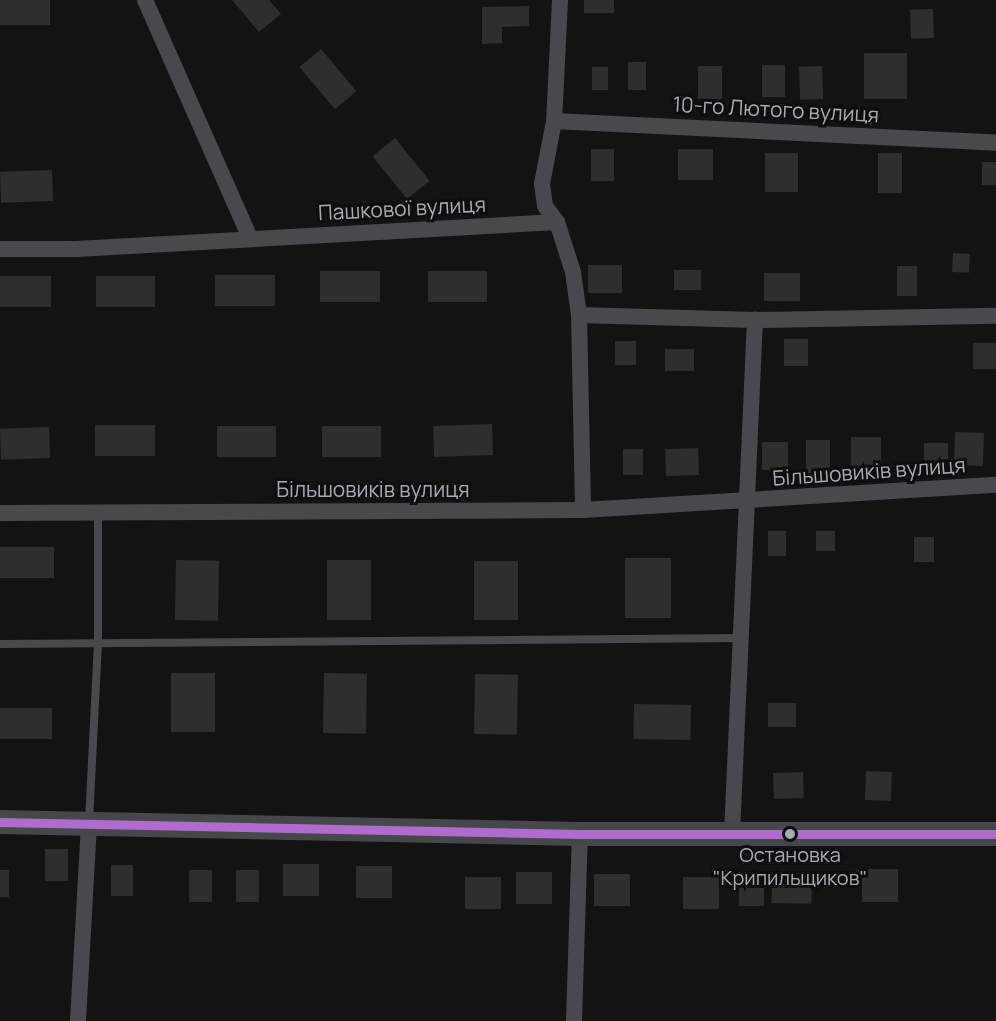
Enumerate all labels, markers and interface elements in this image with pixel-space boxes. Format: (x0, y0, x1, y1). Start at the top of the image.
street label: 10-го Лютого вулиця (672, 91, 880, 127)
street label: Пашкової вулиця (317, 191, 487, 225)
street label: Більшовиків вулиця (772, 452, 966, 490)
street label: Більшовиків вулиця (276, 476, 470, 502)
marker: Остановка "Крипильщиков" (784, 828, 796, 840)
place label: Остановка "Крипильщиков" (713, 843, 867, 890)

